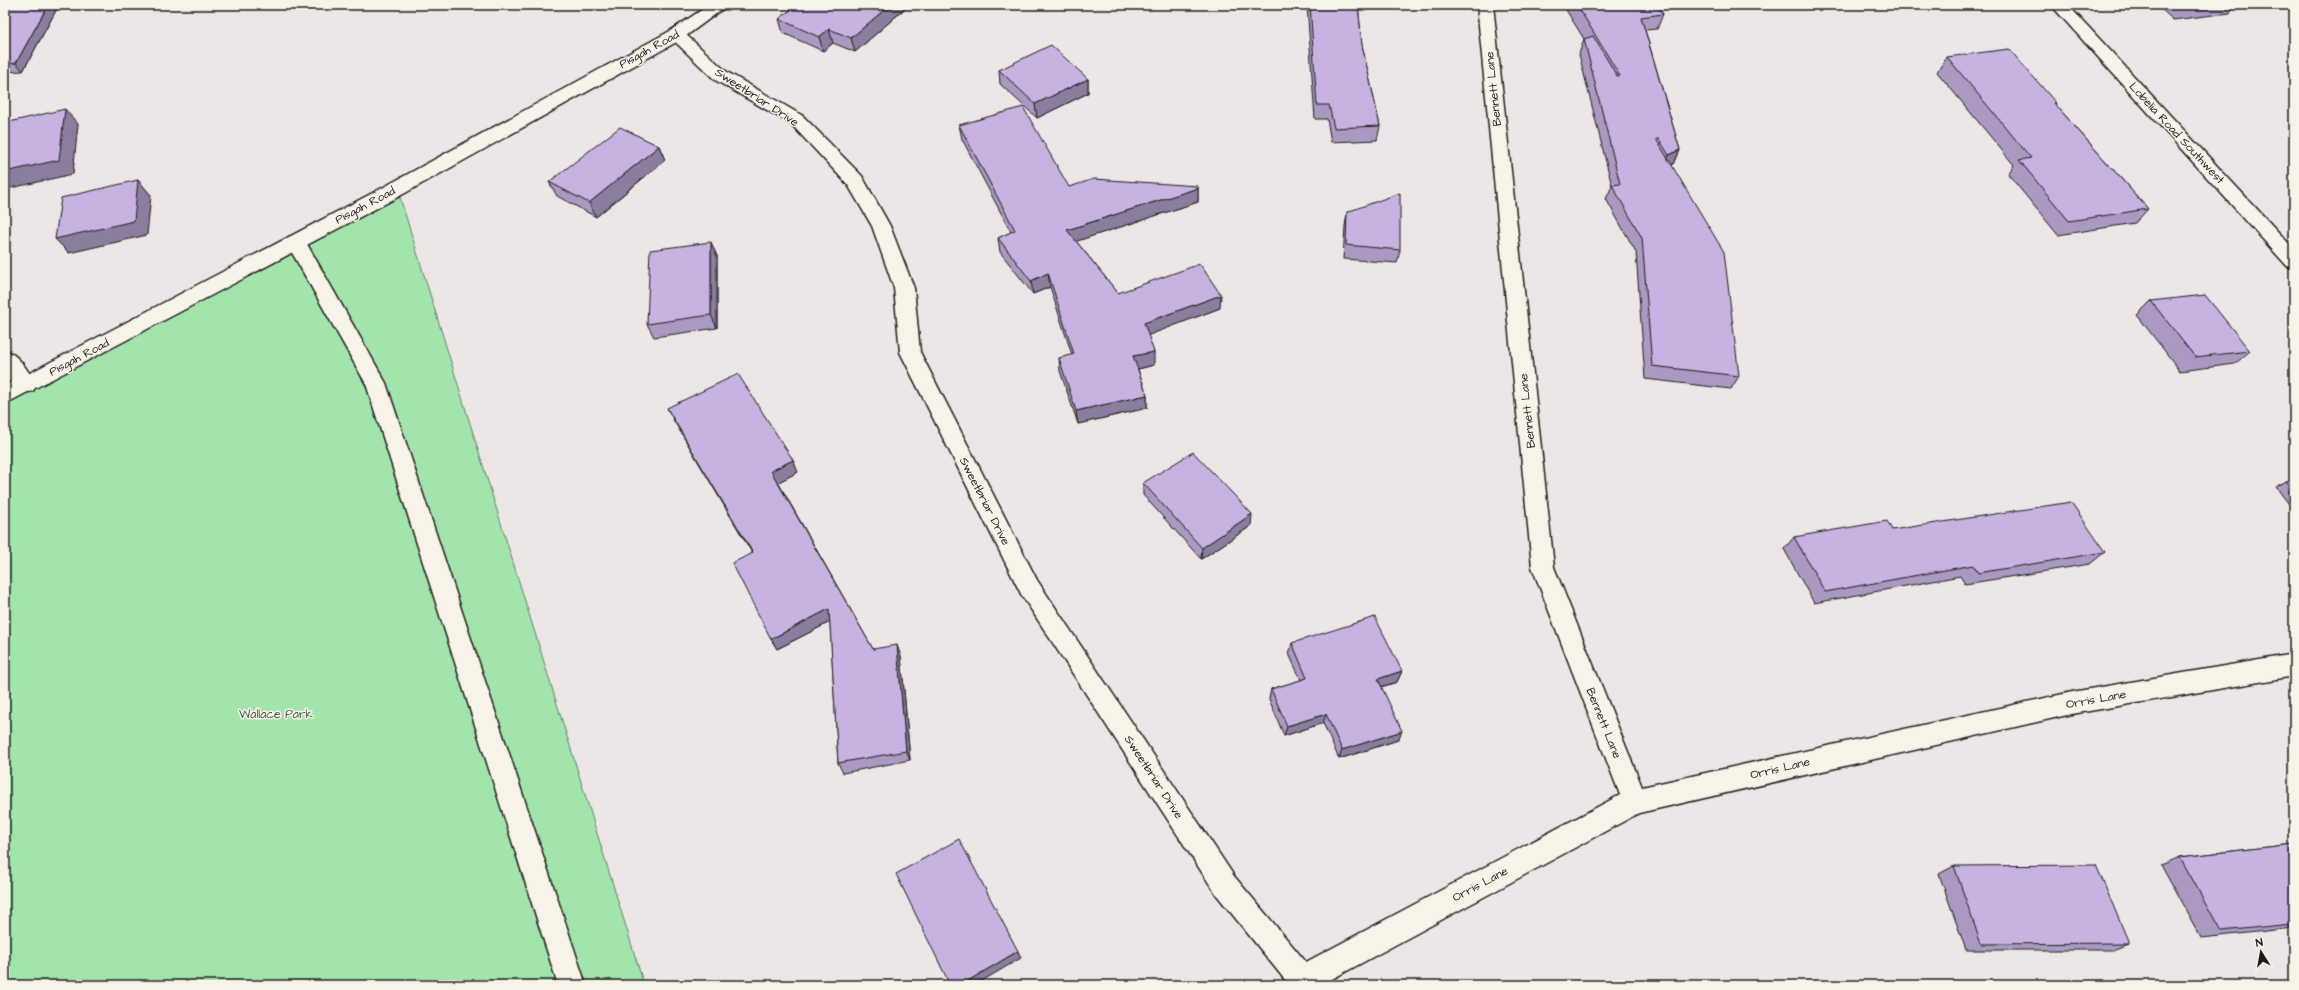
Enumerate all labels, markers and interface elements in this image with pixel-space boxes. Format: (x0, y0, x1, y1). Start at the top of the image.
street label: Pisgah Road (616, 26, 683, 74)
street label: Bennett Lane (1481, 50, 1506, 127)
street label: Sweetbriar Drive (711, 64, 802, 131)
street label: Lobelia Road Southwest (2125, 79, 2229, 188)
street label: Pisgah Road (332, 182, 399, 229)
street label: Pisgah Road (46, 334, 113, 381)
street label: Bennett Lane (1515, 372, 1540, 449)
street label: Sweetbriar Drive (955, 454, 1014, 549)
street label: Bennett Lane (1582, 685, 1626, 762)
street label: Orris Lane (2065, 686, 2128, 713)
park label: Wallace Park (239, 706, 314, 723)
street label: Sweetbriar Drive (1120, 732, 1187, 823)
street label: Orris Lane (1749, 753, 1812, 784)
street label: Orris Lane (1449, 862, 1512, 906)
north arrow (2241, 932, 2281, 972)
text: N (2254, 935, 2264, 951)

